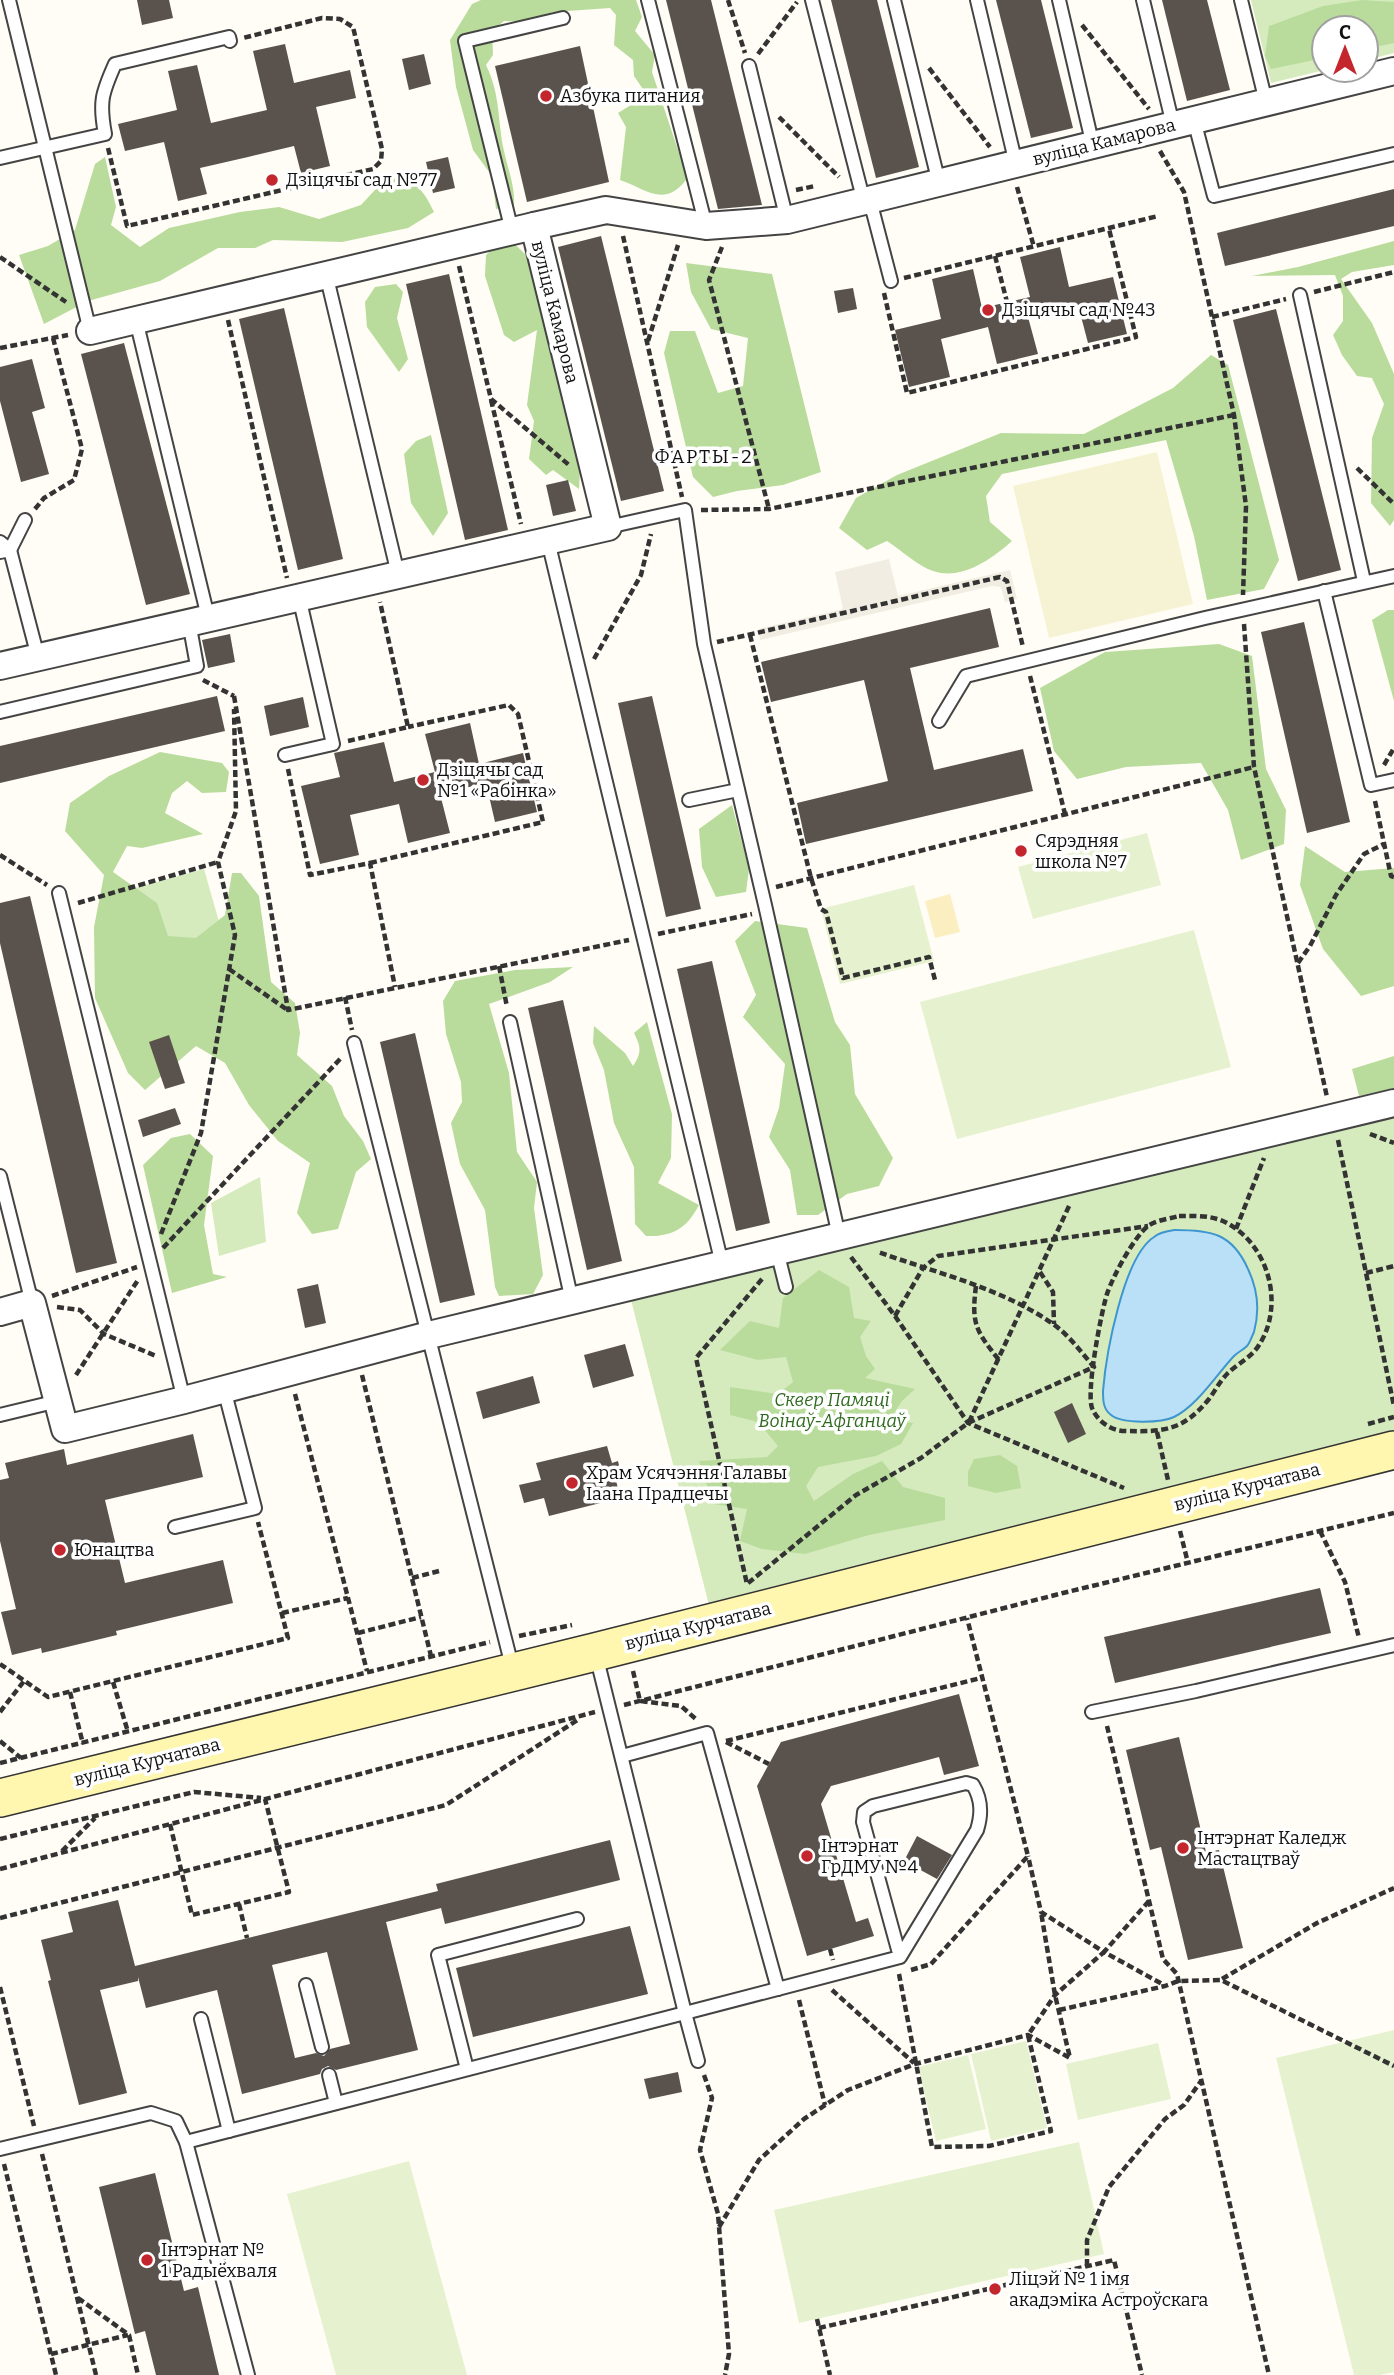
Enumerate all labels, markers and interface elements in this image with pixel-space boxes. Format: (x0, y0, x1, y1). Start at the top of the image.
north arrow (1310, 14, 1380, 84)
text: С (1339, 21, 1351, 44)
place label: Азбука питания (560, 85, 700, 107)
marker: Азбука питания (538, 88, 554, 104)
street label: вуліца Камарова (1030, 114, 1178, 170)
place label: Дзіцячы сад №77 (286, 169, 437, 191)
marker: Дзіцячы сад №77 (264, 172, 280, 188)
street label: вуліца Камарова (527, 238, 583, 386)
place label: Дзіцячы сад №43 (1002, 299, 1156, 321)
marker: Дзіцячы сад №43 (980, 302, 996, 318)
district label: ФАРТЫ-2 (654, 445, 754, 468)
place label: Дзіцячы сад №1 «Рабінка» (437, 759, 556, 802)
marker: Дзіцячы сад №1 «Рабінка» (415, 772, 431, 788)
place label: Сярэдняя школа №7 (1035, 830, 1127, 873)
marker: Сярэдняя школа №7 (1013, 843, 1029, 859)
park label: Сквер Памяці Воінаў-Афганцаў (758, 1389, 907, 1432)
street label: вуліца Курчатава (1172, 1458, 1322, 1516)
place label: Храм Усячэння Галавы Іаана Прадцечы (586, 1462, 787, 1505)
marker: Храм Усячэння Галавы Іаана Прадцечы (564, 1475, 580, 1491)
place label: Юнацтва (74, 1539, 154, 1561)
marker: Юнацтва (52, 1542, 68, 1558)
street label: вуліца Курчатава (623, 1597, 773, 1655)
street label: вуліца Курчатава (72, 1733, 222, 1791)
place label: Інтэрнат Каледж Мастацтваў (1197, 1827, 1346, 1870)
place label: Інтэрнат ГрДМУ №4 (821, 1835, 918, 1878)
marker: Інтэрнат Каледж Мастацтваў (1175, 1840, 1191, 1856)
marker: Інтэрнат ГрДМУ №4 (799, 1848, 815, 1864)
place label: Інтэрнат № 1 Радыёхваля (161, 2239, 277, 2282)
marker: Інтэрнат № 1 Радыёхваля (139, 2252, 155, 2268)
place label: Ліцэй № 1 імя акадэміка Астроўскага (1009, 2268, 1209, 2311)
marker: Ліцэй № 1 імя акадэміка Астроўскага (987, 2281, 1003, 2297)

